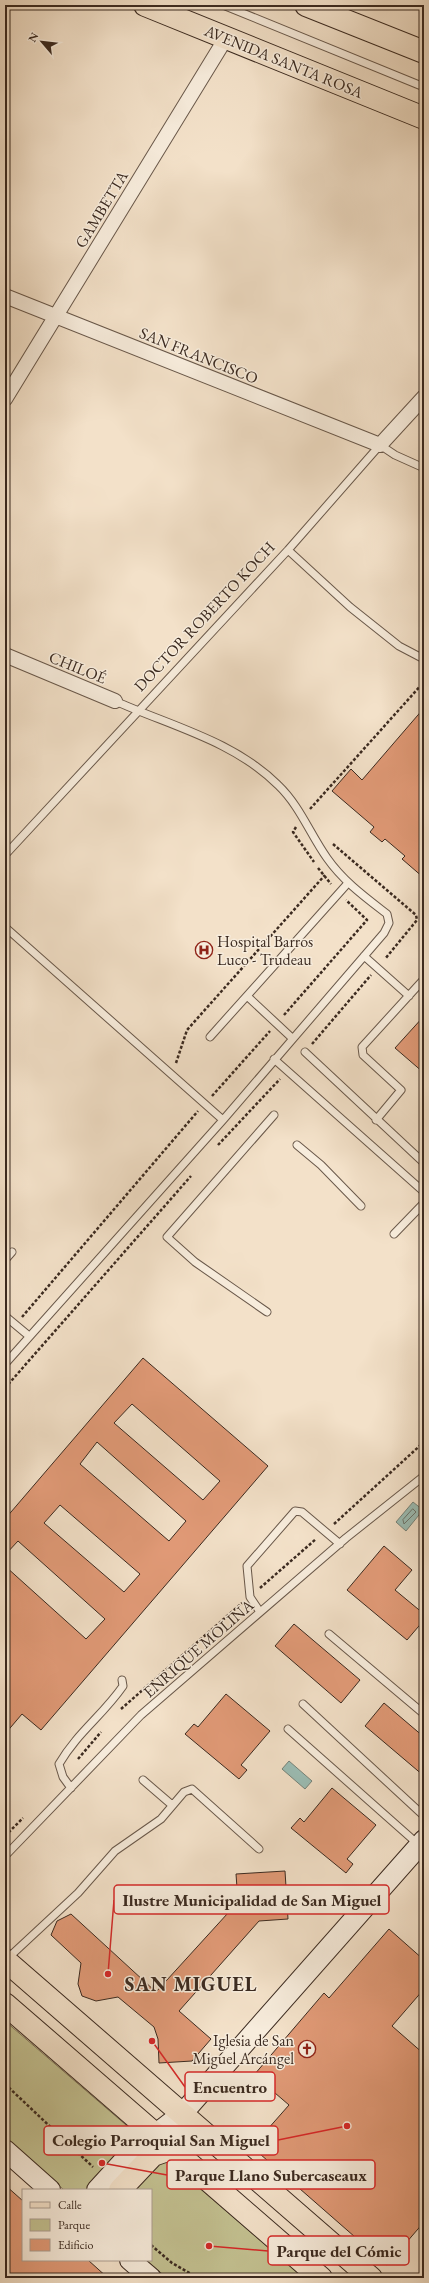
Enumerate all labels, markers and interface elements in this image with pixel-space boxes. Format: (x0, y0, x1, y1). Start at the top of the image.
street label: AVENIDA SANTA ROSA (200, 20, 367, 103)
north arrow (22, 22, 62, 62)
text: N (25, 30, 41, 45)
street label: GAMBETTA (70, 166, 133, 252)
street label: SAN FRANCISCO (136, 322, 261, 389)
street label: DOCTOR ROBERTO KOCH (129, 537, 280, 696)
street label: CHILOÉ (46, 646, 110, 689)
place label: Hospital Barros Luco - Trudeau (217, 931, 313, 970)
hospital icon: Hospital Barros Luco - Trudeau (194, 940, 214, 960)
street label: ENRIQUE MOLINA (139, 1594, 259, 1702)
callout: Ilustre Municipalidad de San Miguel (114, 1885, 389, 1914)
text: Ilustre Municipalidad de San Miguel (123, 1889, 382, 1911)
district label: SAN MIGUEL (124, 1971, 258, 1997)
place label: Iglesia de San Miguel Arcángel (192, 2030, 295, 2069)
church icon: Iglesia de San Miguel Arcángel (297, 2039, 317, 2059)
callout: Encuentro (185, 2072, 275, 2101)
text: Encuentro (193, 2076, 267, 2098)
callout: Colegio Parroquial San Miguel (44, 2126, 278, 2155)
text: Colegio Parroquial San Miguel (52, 2129, 270, 2151)
callout: Parque Llano Subercaseaux (167, 2160, 375, 2189)
text: Parque Llano Subercaseaux (175, 2164, 367, 2186)
legend (22, 2189, 152, 2261)
text: Calle (58, 2197, 82, 2213)
text: Parque (58, 2217, 90, 2233)
callout: Parque del Cómic (268, 2236, 409, 2265)
text: Edificio (58, 2237, 94, 2253)
text: Parque del Cómic (276, 2240, 402, 2262)

